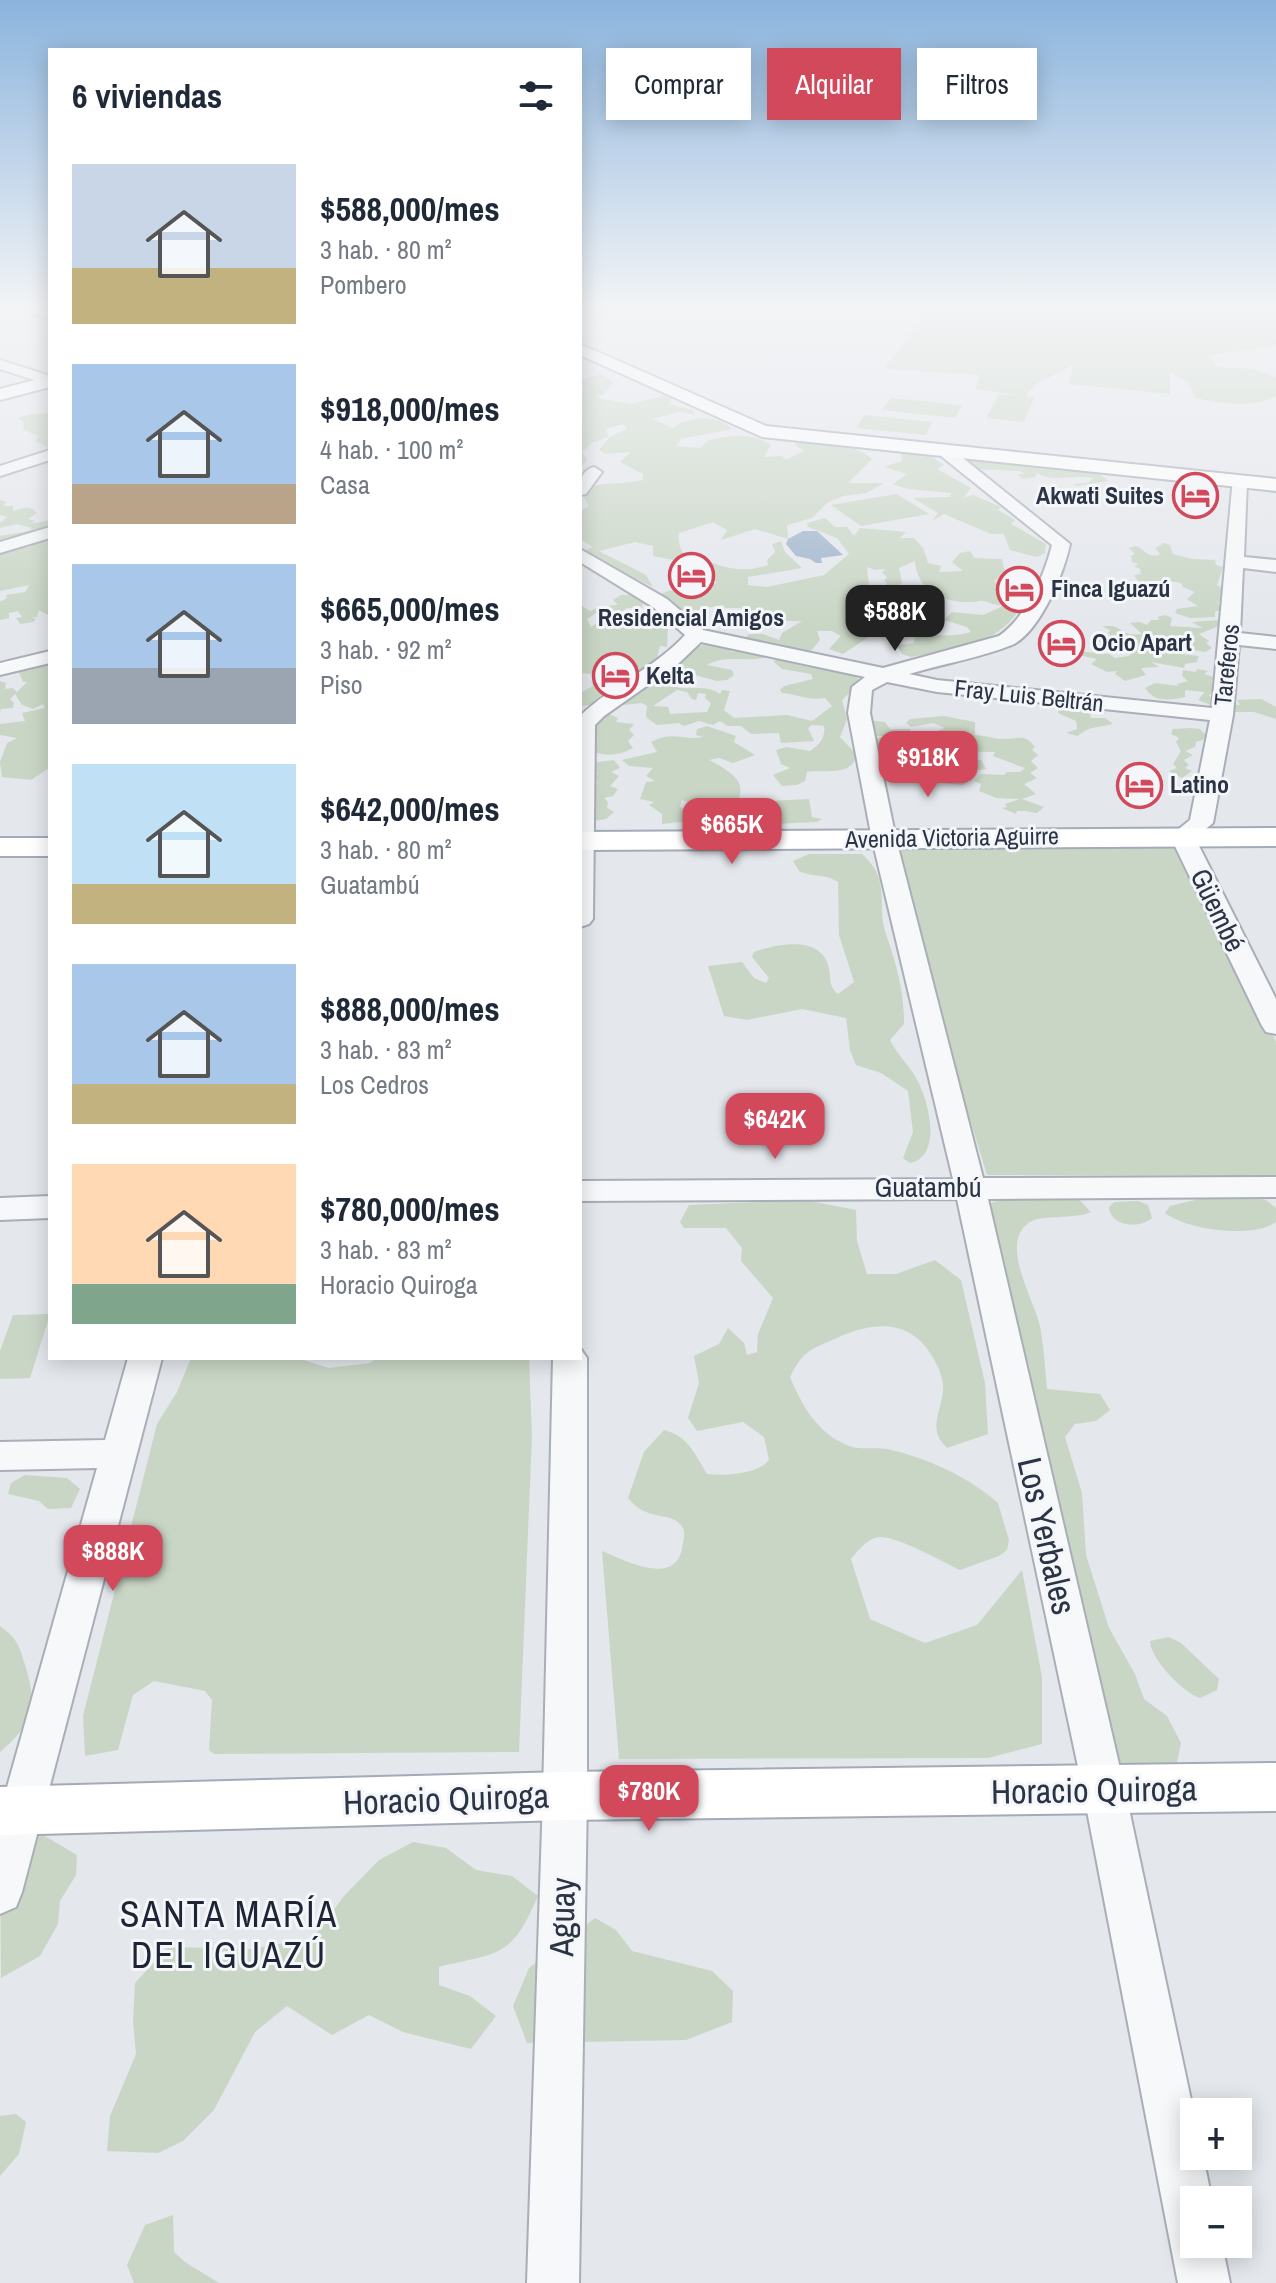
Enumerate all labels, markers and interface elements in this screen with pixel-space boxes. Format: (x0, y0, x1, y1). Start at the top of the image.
chip: Comprar (606, 48, 751, 120)
chip: Alquilar (767, 48, 901, 120)
chip: Filtros (917, 48, 1037, 120)
text: 6 viviendas (72, 73, 222, 119)
icon: filters (514, 74, 558, 118)
text: $588,000/mes (320, 186, 500, 232)
icon: home (136, 196, 232, 292)
text: 3 hab. · 80 m² (320, 232, 452, 267)
text: Pombero (320, 267, 407, 302)
text: $918,000/mes (320, 386, 500, 432)
icon: home (136, 396, 232, 492)
text: 4 hab. · 100 m² (320, 432, 463, 467)
text: Casa (320, 467, 370, 502)
hotel icon: Akwati Suites (1171, 472, 1219, 520)
place label: Akwati Suites (1036, 479, 1164, 511)
hotel icon: Residencial Amigos (667, 552, 715, 600)
hotel icon: Finca Iguazú (996, 565, 1044, 613)
place label: Finca Iguazú (1051, 572, 1170, 604)
pin: $588K (839, 585, 951, 653)
text: $665,000/mes (320, 586, 500, 632)
text: $588K (864, 593, 926, 628)
icon: home (136, 596, 232, 692)
place label: Residencial Amigos (598, 601, 784, 633)
hotel icon: Ocio Apart (1037, 619, 1085, 667)
street label: Tareferos (1206, 622, 1246, 708)
place label: Ocio Apart (1092, 626, 1192, 658)
text: 3 hab. · 92 m² (320, 632, 452, 667)
hotel icon: Kelta (591, 652, 639, 700)
place label: Kelta (646, 659, 694, 691)
text: Piso (320, 667, 363, 702)
street label: Fray Luis Beltrán (953, 671, 1105, 719)
pin: $918K (872, 731, 984, 799)
text: $918K (897, 739, 959, 774)
hotel icon: Latino (1115, 761, 1163, 809)
place label: Latino (1170, 768, 1229, 800)
text: $642,000/mes (320, 786, 500, 832)
icon: home (136, 796, 232, 892)
pin: $665K (676, 798, 788, 866)
text: $665K (701, 806, 763, 841)
street label: Avenida Victoria Aguirre (844, 819, 1059, 855)
text: 3 hab. · 80 m² (320, 832, 452, 867)
street label: Güembé (1182, 862, 1254, 958)
text: Guatambú (320, 867, 420, 902)
text: $888,000/mes (320, 986, 500, 1032)
icon: home (136, 996, 232, 1092)
text: 3 hab. · 83 m² (320, 1032, 452, 1067)
text: Los Cedros (320, 1067, 429, 1102)
pin: $642K (719, 1093, 831, 1161)
text: $642K (744, 1101, 806, 1136)
street label: Guatambú (874, 1168, 982, 1206)
text: $780,000/mes (320, 1186, 500, 1232)
icon: home (136, 1196, 232, 1292)
text: 3 hab. · 83 m² (320, 1232, 452, 1267)
text: Horacio Quiroga (320, 1267, 478, 1302)
street label: Los Yerbales (1007, 1453, 1087, 1619)
pin: $888K (57, 1525, 169, 1593)
text: $888K (82, 1533, 144, 1568)
pin: $780K (593, 1765, 705, 1833)
street label: Horacio Quiroga (991, 1765, 1198, 1815)
street label: Horacio Quiroga (342, 1772, 550, 1826)
text: $780K (618, 1773, 680, 1808)
street label: Aguay (538, 1877, 586, 1958)
district label: SANTA MARÍA DEL IGUAZÚ (120, 1890, 338, 1979)
map controls (1180, 2098, 1252, 2258)
button: + (1180, 2098, 1252, 2170)
button: − (1180, 2186, 1252, 2258)

